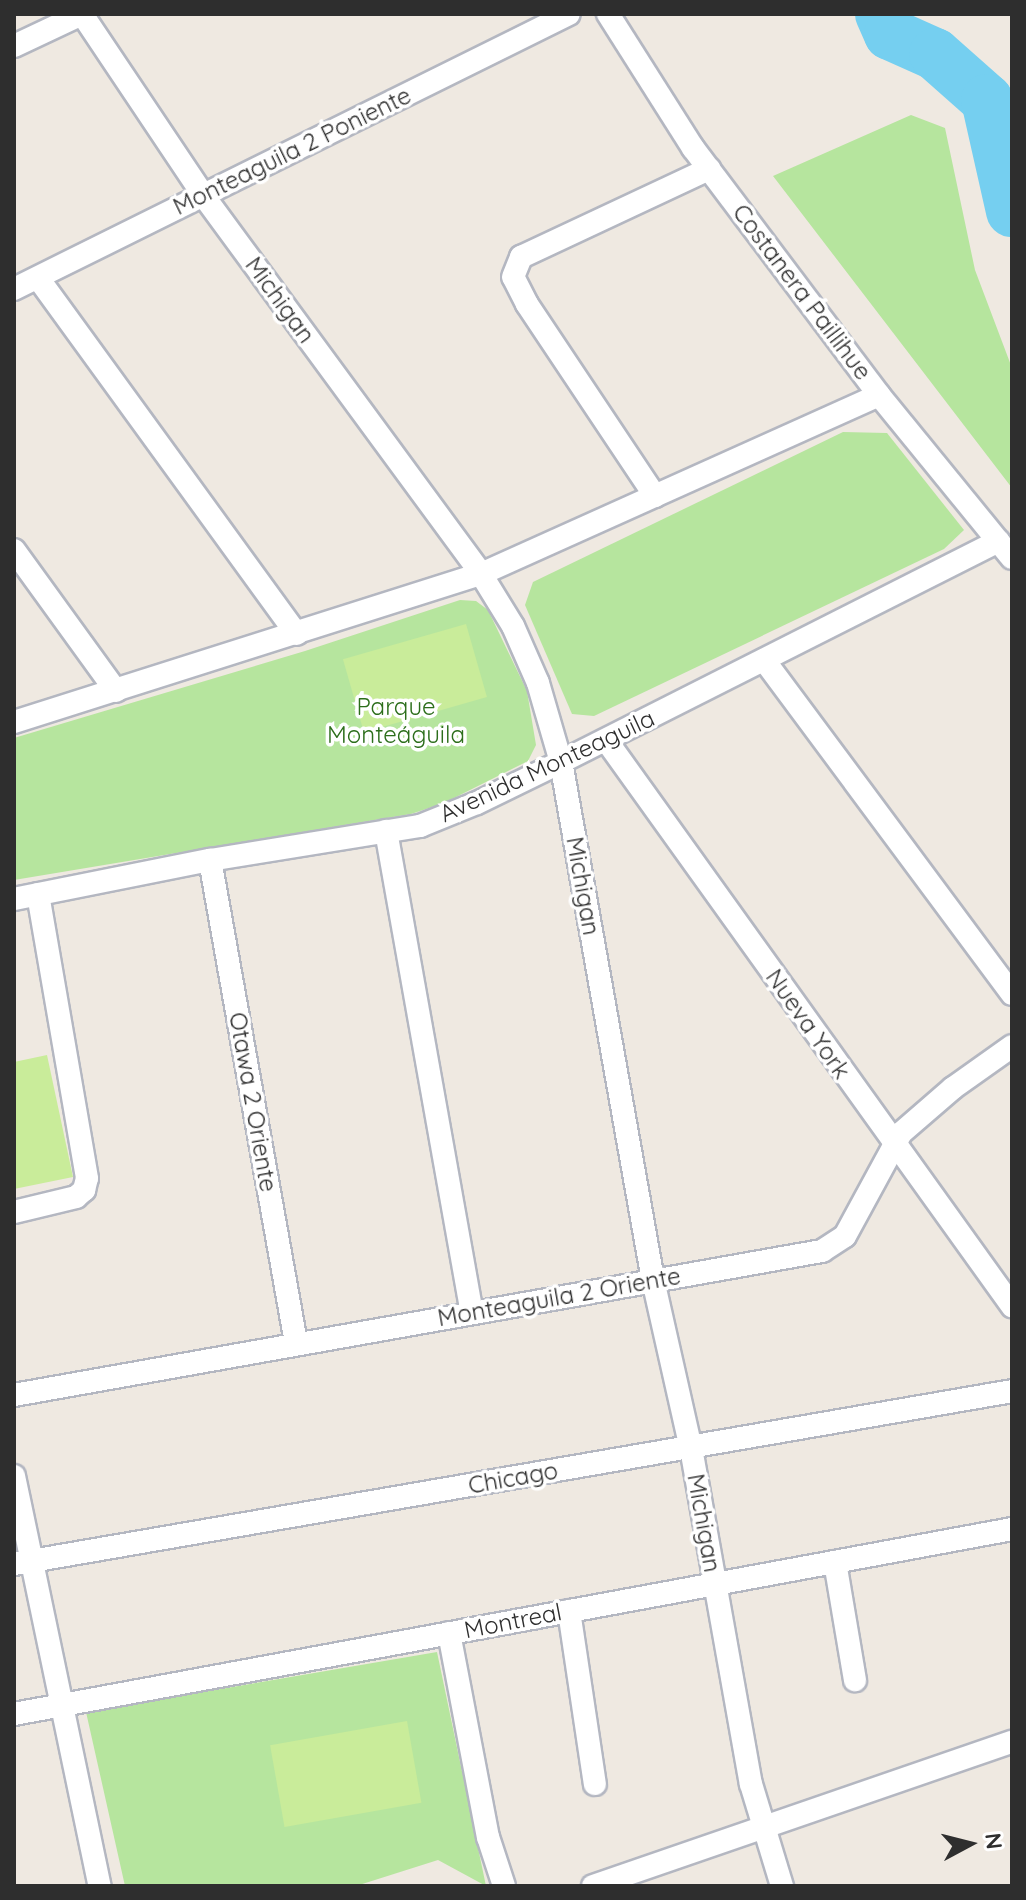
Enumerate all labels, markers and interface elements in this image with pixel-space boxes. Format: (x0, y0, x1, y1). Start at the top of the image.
street label: Monteaguila 2 Poniente (168, 81, 416, 221)
street label: Costanera Paillihue (727, 198, 877, 386)
street label: Michigan (239, 251, 321, 349)
park label: Parque Monteáguila (327, 693, 465, 749)
street label: Avenida Monteaguila (435, 704, 659, 828)
street label: Michigan (560, 835, 606, 937)
street label: Nueva York (760, 964, 856, 1084)
street label: Otawa 2 Oriente (223, 1010, 283, 1194)
street label: Monteaguila 2 Oriente (435, 1261, 683, 1333)
street label: Chicago (466, 1456, 560, 1500)
street label: Michigan (681, 1472, 727, 1574)
street label: Montreal (462, 1597, 564, 1645)
north arrow (930, 1804, 1010, 1884)
text: N (979, 1831, 1009, 1851)

